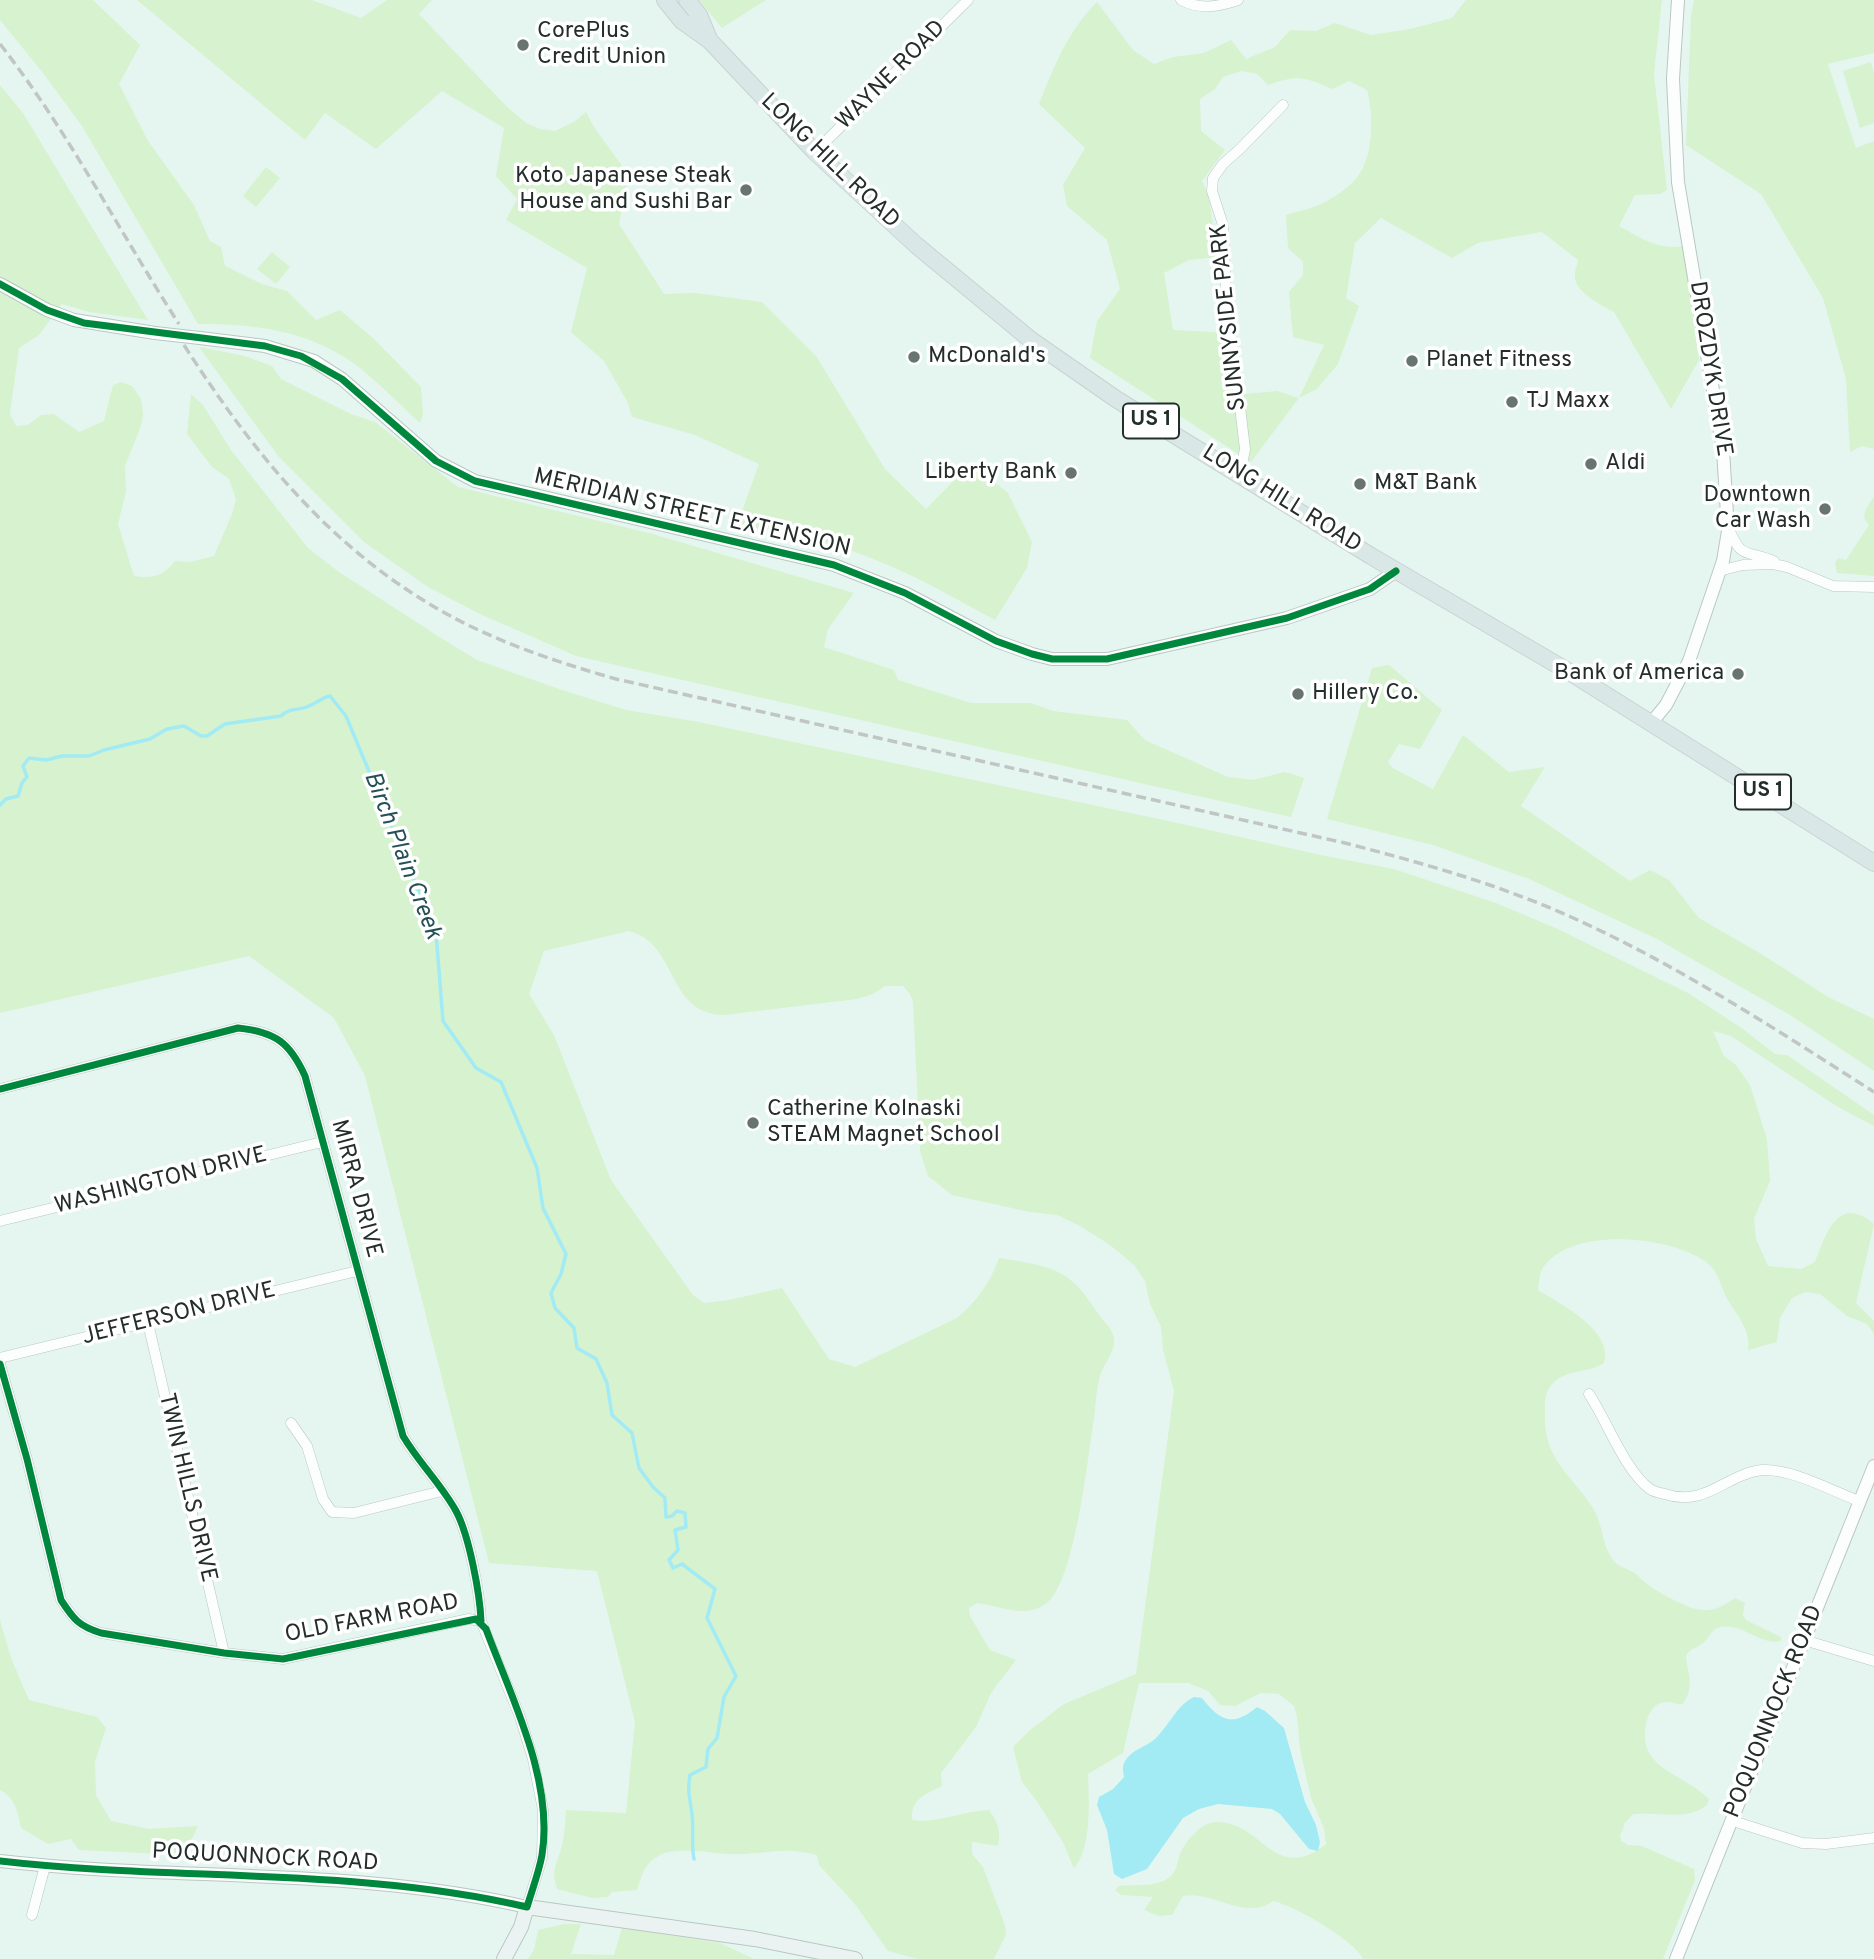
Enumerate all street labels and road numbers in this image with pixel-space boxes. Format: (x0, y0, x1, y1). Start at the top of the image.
street label: WAYNE ROAD (832, 16, 952, 136)
street label: LONG HILL ROAD (754, 89, 904, 235)
street label: SUNNYSIDE PARK (1206, 222, 1254, 412)
street label: DROZDYK DRIVE (1682, 279, 1736, 459)
road number: US 1 (1123, 404, 1179, 438)
street label: LONG HILL ROAD (1196, 440, 1366, 560)
street label: MERIDIAN STREET EXTENSION (531, 464, 853, 564)
road number: US 1 (1735, 774, 1791, 810)
street label: MIRRA DRIVE (323, 1117, 387, 1261)
street label: WASHINGTON DRIVE (52, 1142, 270, 1222)
street label: JEFFERSON DRIVE (79, 1278, 279, 1352)
street label: TWIN HILLS DRIVE (151, 1391, 221, 1585)
street label: OLD FARM ROAD (283, 1590, 461, 1650)
street label: POQUONNOCK ROAD (1720, 1602, 1830, 1822)
street label: POQUONNOCK ROAD (151, 1839, 379, 1879)

